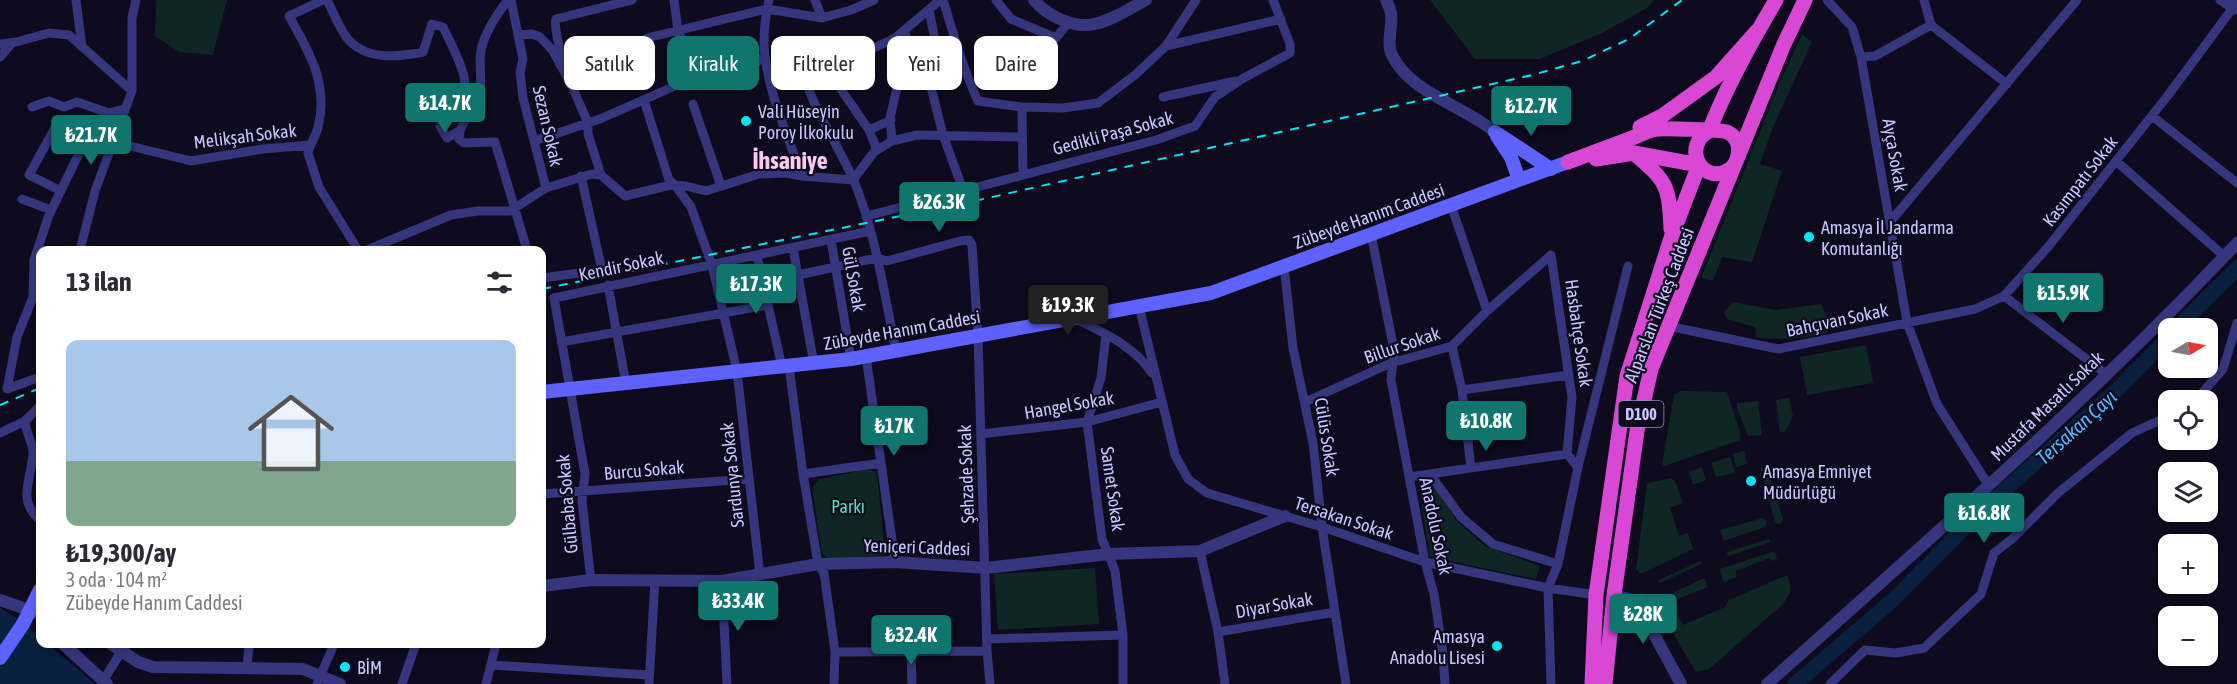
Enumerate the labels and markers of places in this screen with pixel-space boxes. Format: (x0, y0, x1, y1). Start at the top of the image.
pin: ₺14.7K (396, 83, 494, 134)
pin: ₺12.7K (1482, 86, 1580, 137)
place label: Vali Hüseyin Poroy İlkokulu (758, 101, 854, 143)
marker: Vali Hüseyin Poroy İlkokulu (739, 114, 753, 128)
pin: ₺21.7K (42, 115, 140, 166)
pin: ₺26.3K (890, 182, 988, 233)
place label: Amasya İl Jandarma Komutanlığı (1821, 217, 1954, 259)
marker: Amasya İl Jandarma Komutanlığı (1802, 230, 1816, 244)
pin: ₺17.3K (707, 264, 805, 315)
pin: ₺15.9K (2014, 273, 2112, 324)
pin: ₺19.3K (1019, 285, 1117, 336)
pin: ₺10.8K (1437, 401, 1535, 452)
pin: ₺17K (858, 406, 930, 457)
place label: Amasya Emniyet Müdürlüğü (1763, 461, 1872, 503)
marker: Amasya Emniyet Müdürlüğü (1744, 474, 1758, 488)
pin: ₺16.8K (1935, 493, 2033, 544)
pin: ₺33.4K (689, 581, 787, 632)
pin: ₺28K (1607, 594, 1679, 645)
pin: ₺32.4K (862, 615, 960, 666)
place label: Amasya Anadolu Lisesi (1390, 626, 1485, 668)
marker: Amasya Anadolu Lisesi (1490, 639, 1504, 653)
place label: BİM (357, 657, 382, 678)
marker: BİM (338, 660, 352, 674)

